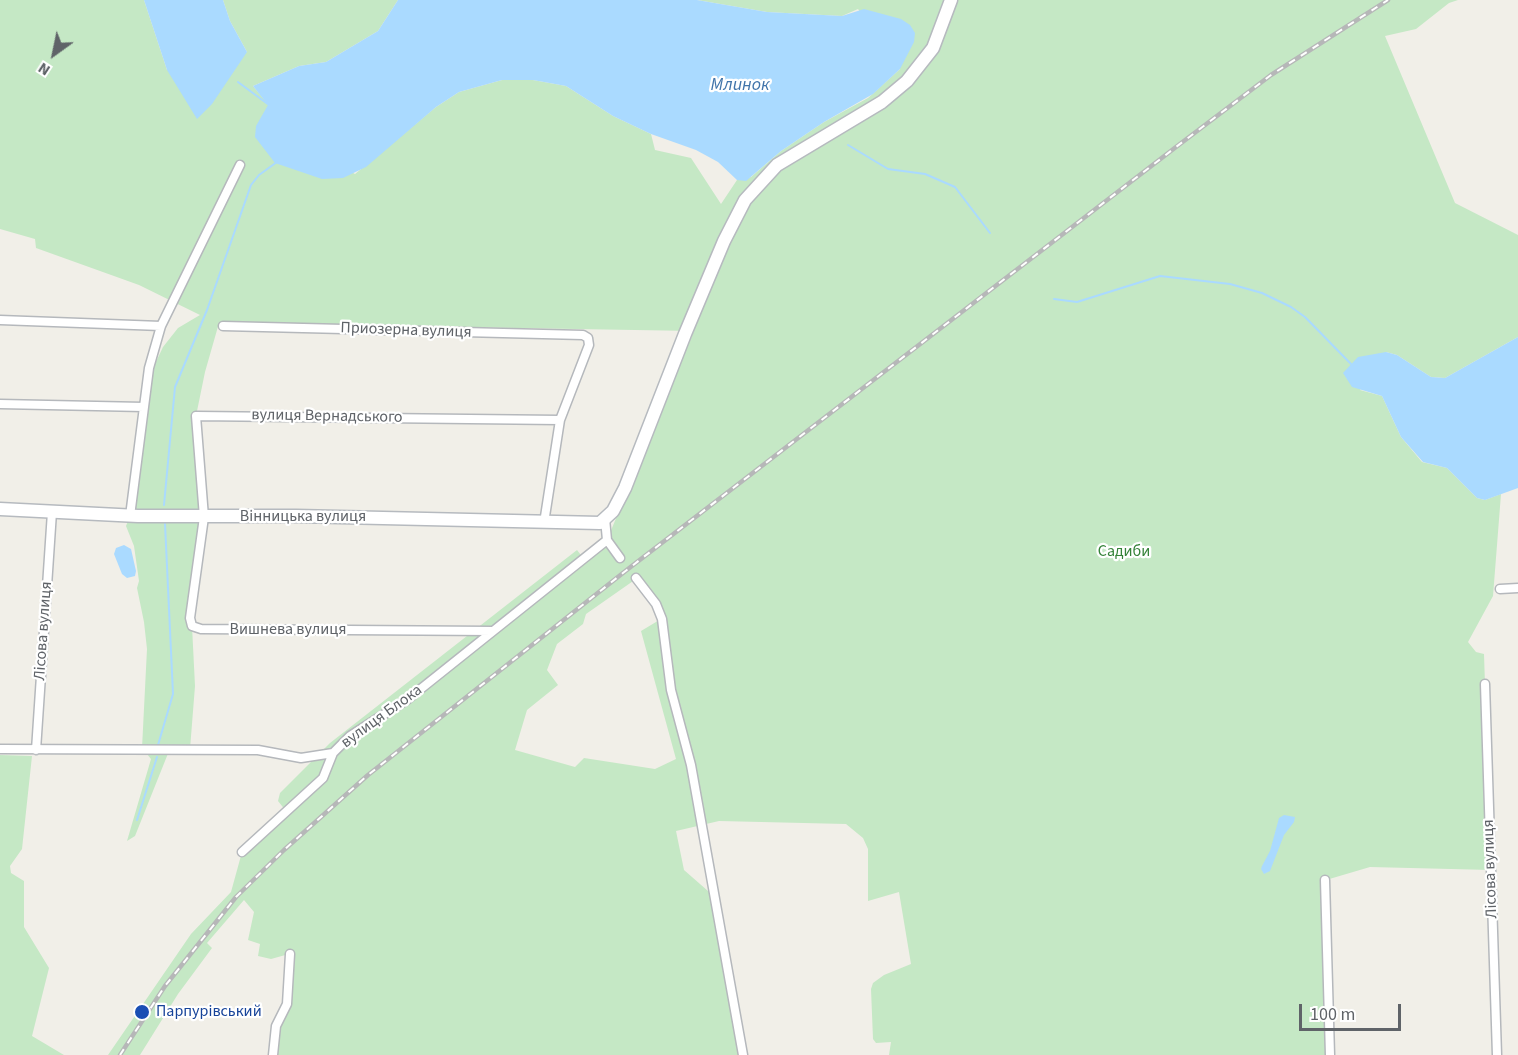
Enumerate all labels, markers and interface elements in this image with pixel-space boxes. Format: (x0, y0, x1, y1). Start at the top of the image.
north arrow (24, 24, 84, 84)
text: N (34, 57, 55, 81)
water label: Млинок (711, 75, 769, 97)
street label: Приозерна вулиця (340, 319, 472, 343)
street label: вулиця Вернадського (251, 406, 403, 428)
street label: Вінницька вулиця (240, 507, 366, 527)
park label: Садиби (1098, 542, 1150, 562)
street label: Лісова вулиця (31, 581, 57, 681)
street label: Вишнева вулиця (230, 620, 346, 640)
street label: вулиця Блока (338, 681, 426, 753)
street label: Лісова вулиця (1480, 819, 1502, 919)
scale bar (1302, 992, 1404, 1030)
place label: Парпурівський (156, 1002, 262, 1022)
text: 100 m (1310, 1002, 1355, 1027)
marker: Парпурівський (133, 1003, 151, 1021)

